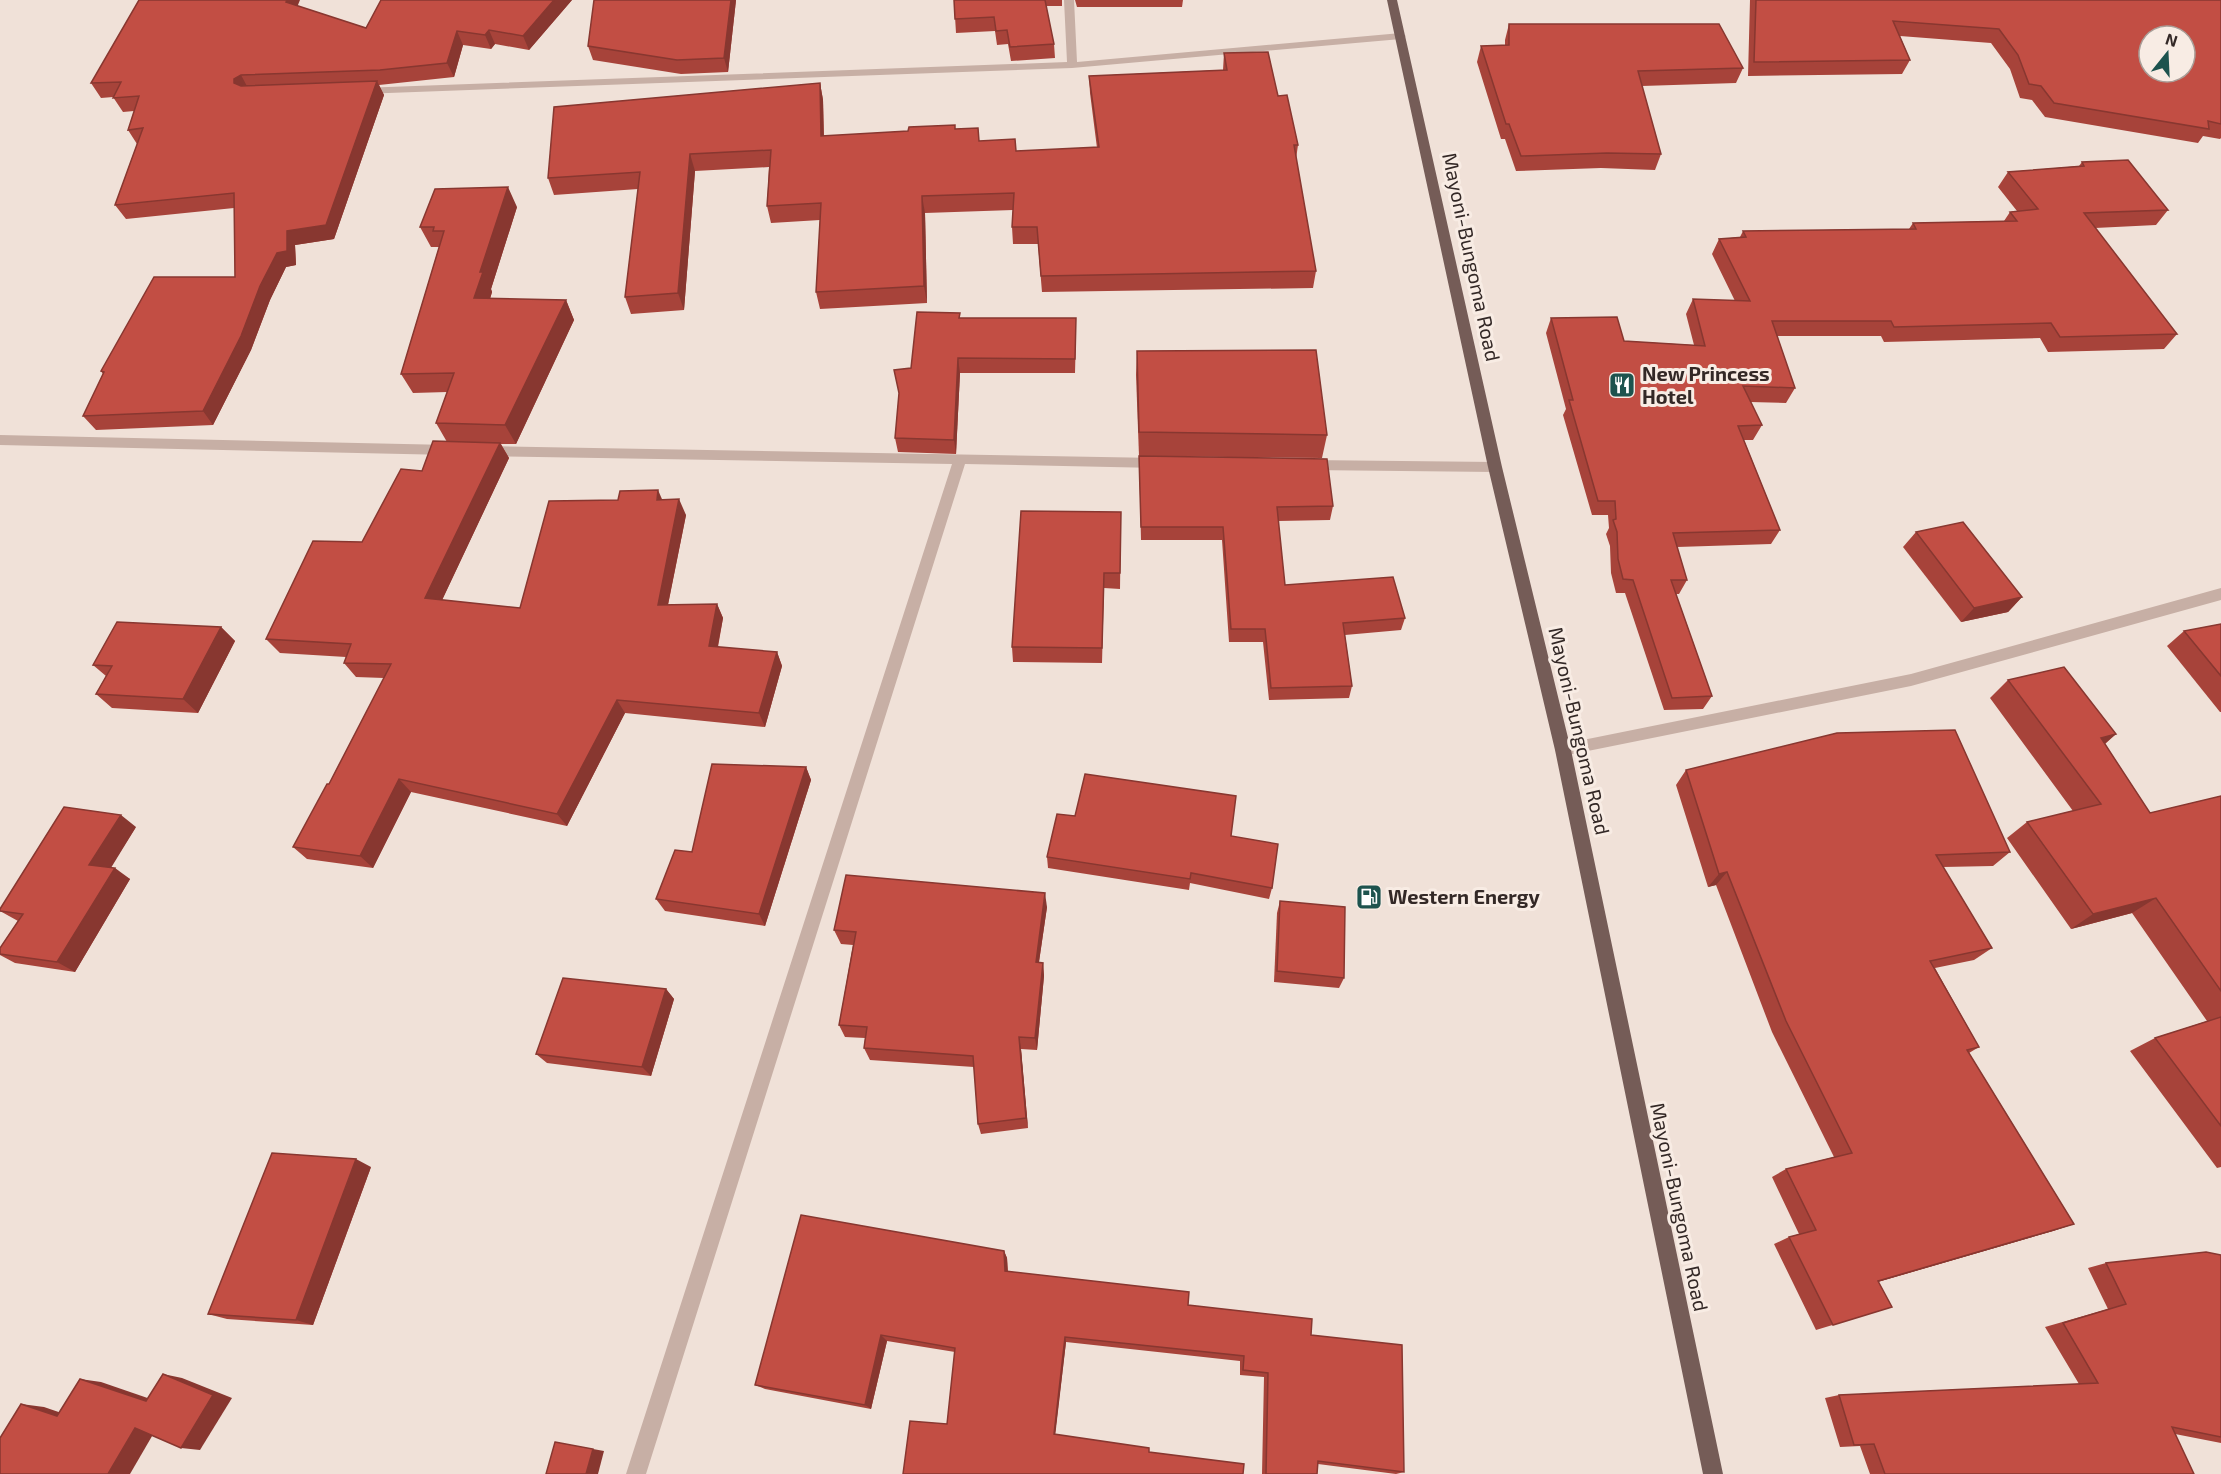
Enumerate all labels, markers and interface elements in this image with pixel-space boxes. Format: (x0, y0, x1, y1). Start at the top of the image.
north arrow (2137, 24, 2197, 84)
text: N (2163, 28, 2180, 50)
street label: Mayoni-Bungoma Road (1438, 150, 1506, 363)
place label: New Princess Hotel (1642, 361, 1770, 408)
restaurant icon: New Princess Hotel (1607, 370, 1637, 400)
street label: Mayoni-Bungoma Road (1544, 624, 1616, 837)
fuel station icon: Western Energy (1354, 882, 1384, 912)
place label: Western Energy (1388, 884, 1540, 909)
street label: Mayoni-Bungoma Road (1646, 1100, 1714, 1313)

